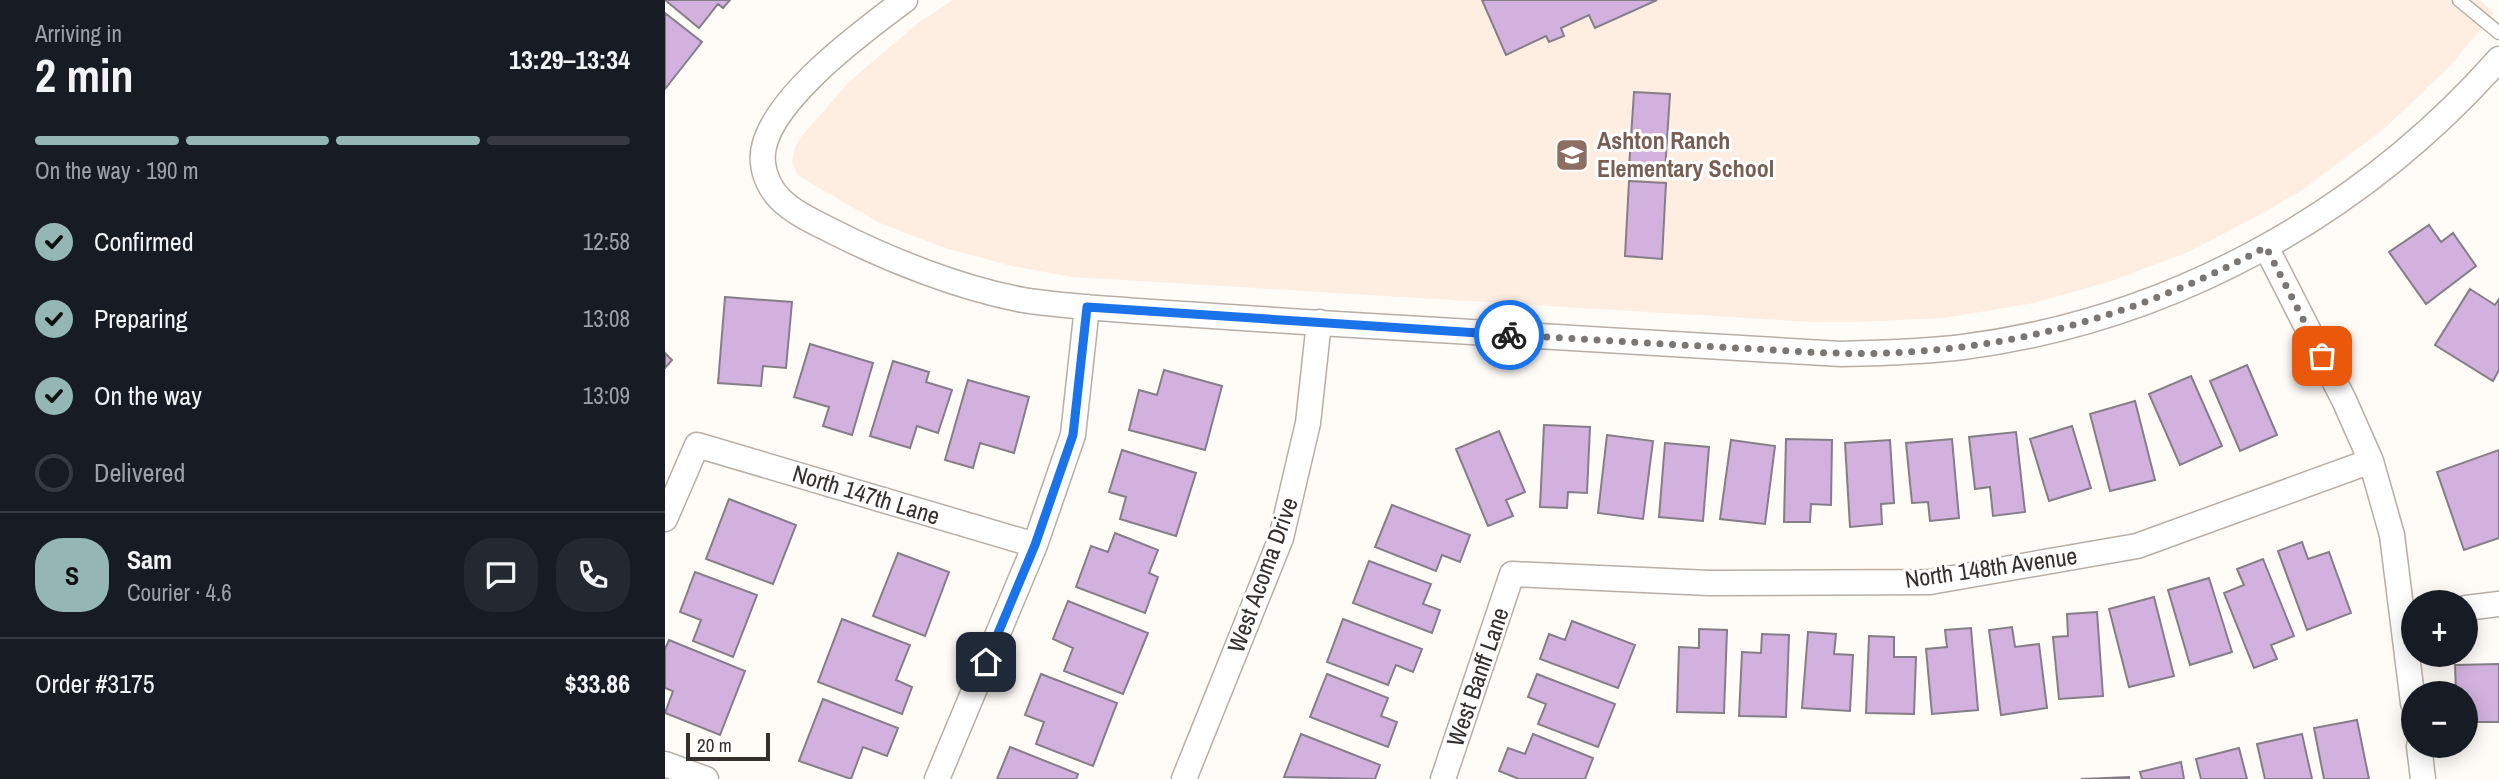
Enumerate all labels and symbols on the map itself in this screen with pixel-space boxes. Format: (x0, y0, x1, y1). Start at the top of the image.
place label: Ashton Ranch Elementary School (1597, 124, 1774, 184)
school or university icon: Ashton Ranch Elementary School (1553, 136, 1591, 174)
courier (1474, 300, 1544, 370)
pin (2292, 326, 2352, 386)
street label: North 147th Lane (789, 457, 944, 532)
street label: West Acoma Drive (1219, 493, 1305, 657)
street label: North 148th Avenue (1903, 539, 2079, 595)
street label: West Banff Lane (1438, 603, 1516, 750)
pin (956, 632, 1016, 692)
scale bar (686, 730, 770, 762)

